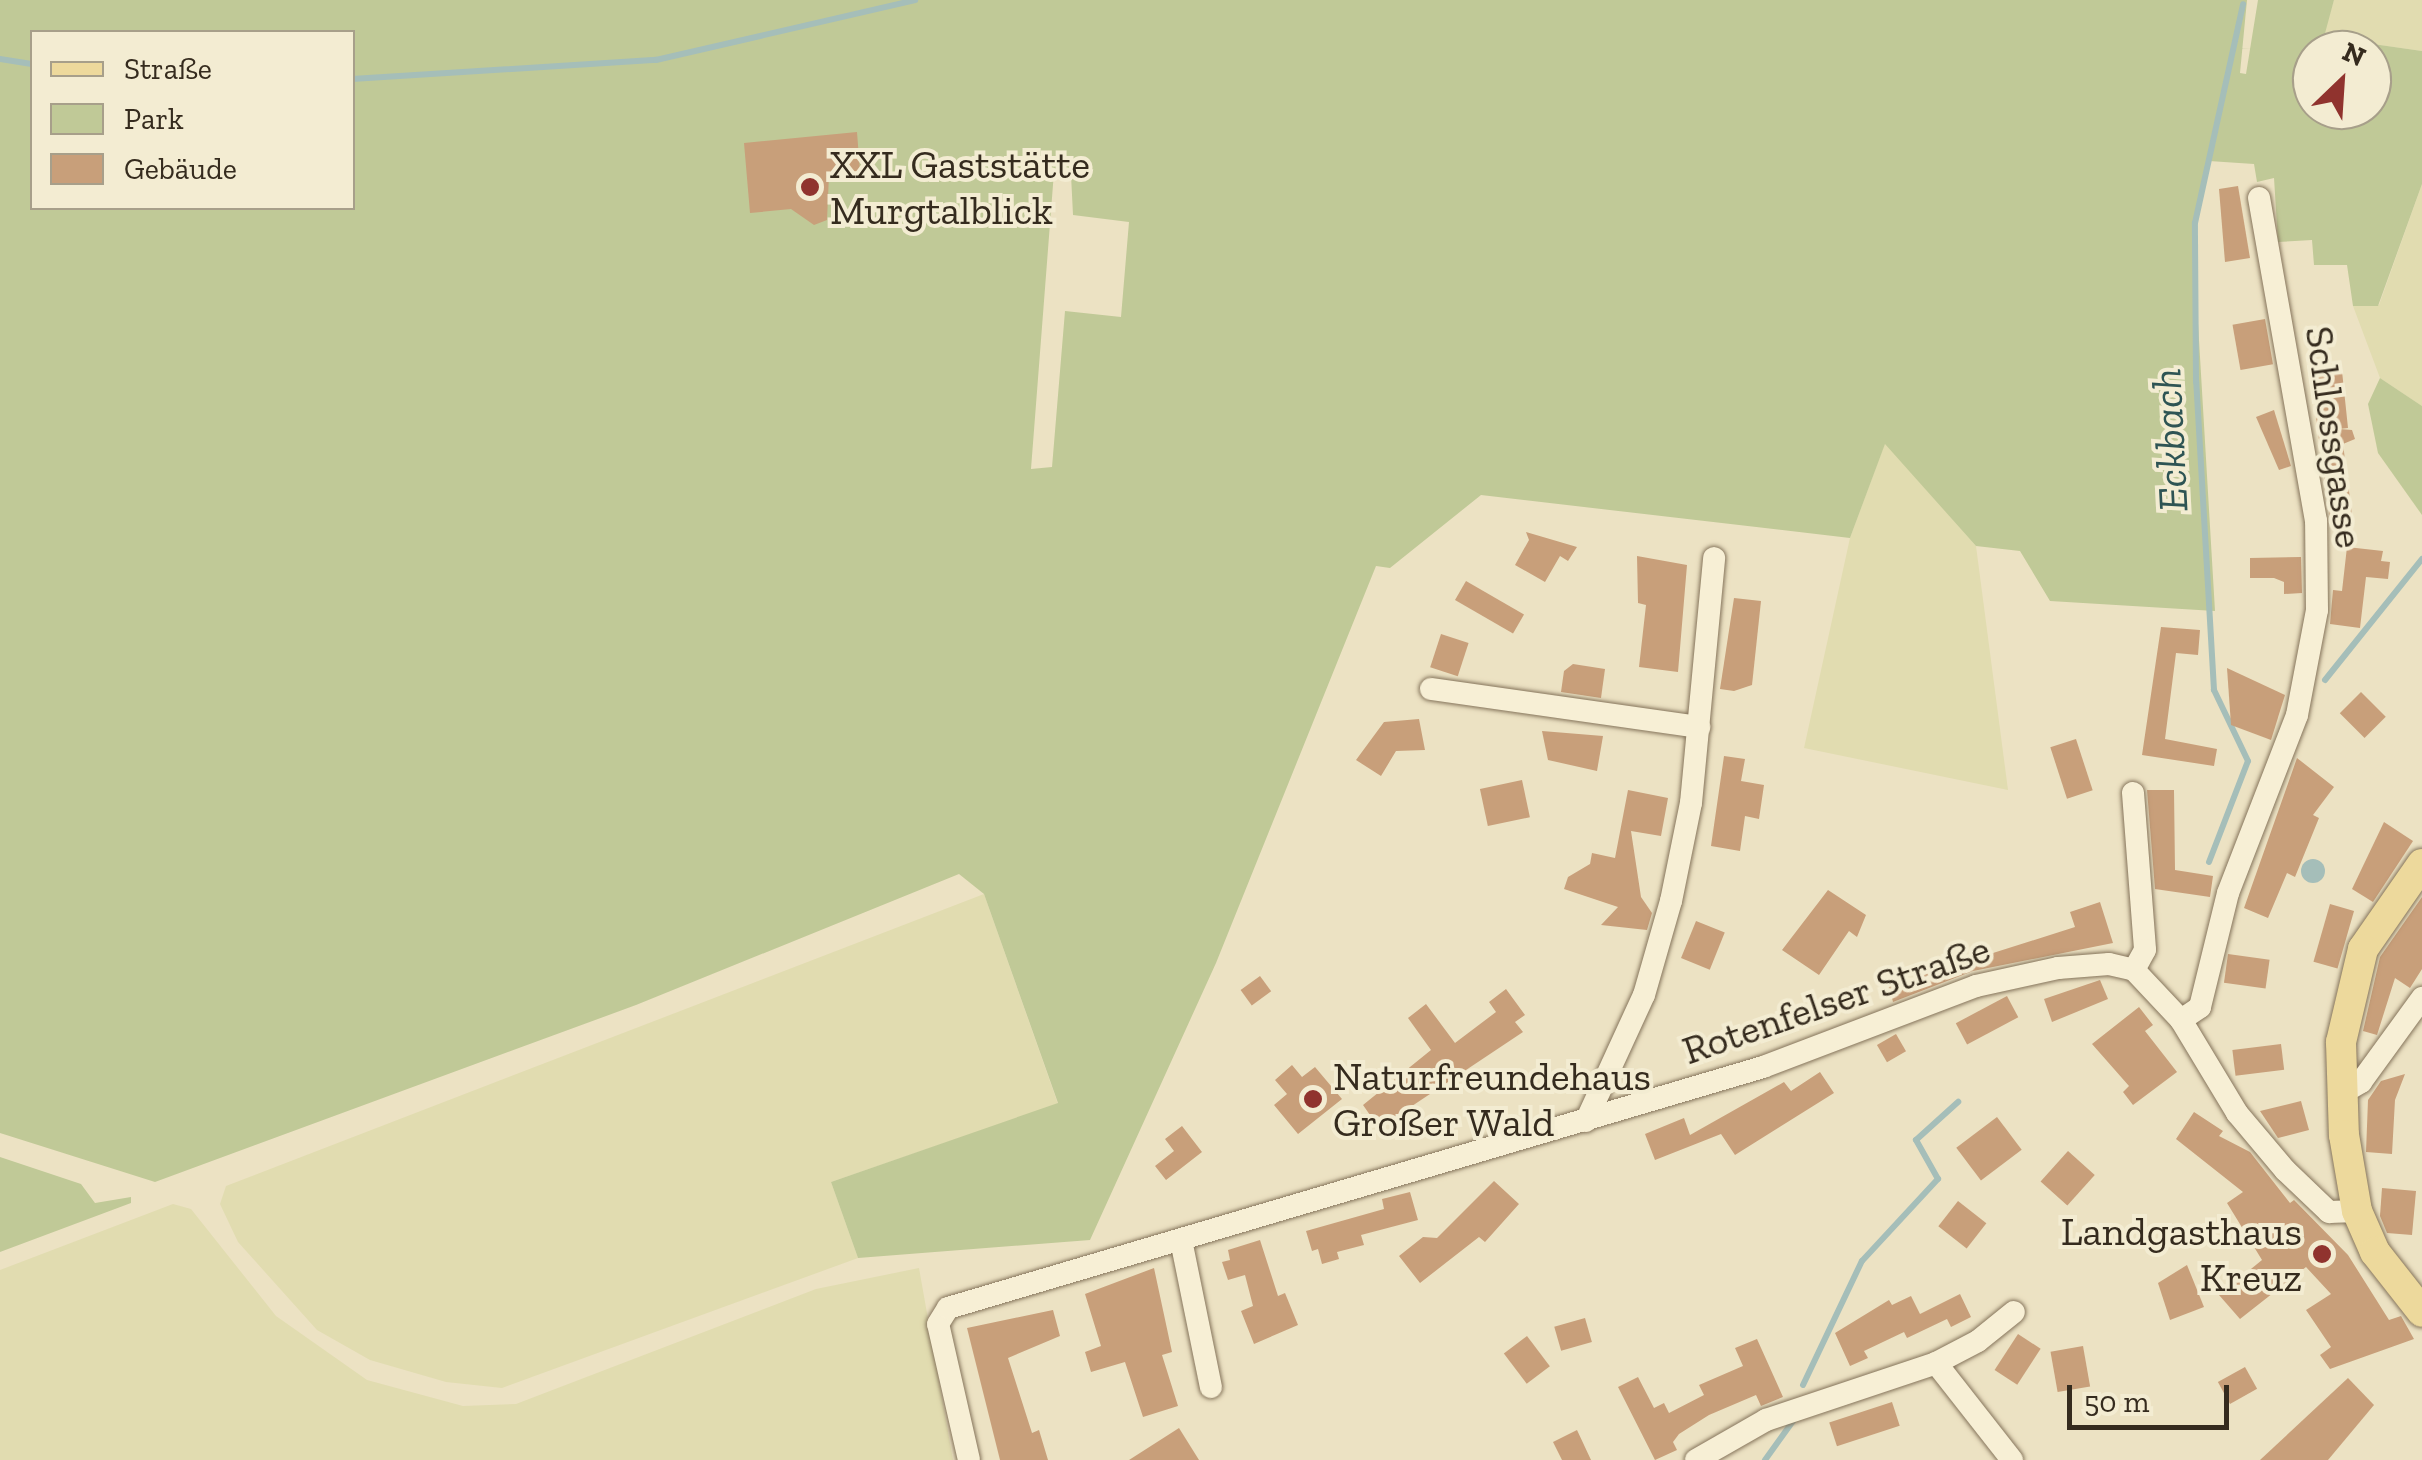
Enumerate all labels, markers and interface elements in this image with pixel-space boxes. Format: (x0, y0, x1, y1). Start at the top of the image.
legend (30, 30, 355, 210)
north arrow (2292, 30, 2392, 130)
text: N (2337, 35, 2371, 74)
text: Straße (124, 51, 212, 87)
text: Park (124, 101, 184, 137)
place label: XXL Gaststätte Murgtalblick (830, 140, 1091, 234)
text: Gebäude (124, 151, 237, 187)
marker: XXL Gaststätte Murgtalblick (799, 176, 821, 198)
street label: Schlossgasse (2296, 323, 2374, 551)
water label: Eckbach (2141, 367, 2199, 513)
street label: Rotenfelser Straße (1676, 924, 1996, 1074)
place label: Naturfreundehaus Großer Wald (1333, 1052, 1651, 1146)
marker: Naturfreundehaus Großer Wald (1302, 1088, 1324, 1110)
place label: Landgasthaus Kreuz (2061, 1207, 2302, 1301)
marker: Landgasthaus Kreuz (2311, 1243, 2333, 1265)
scale bar (2072, 1365, 2234, 1427)
text: 50 m (2084, 1384, 2149, 1420)

